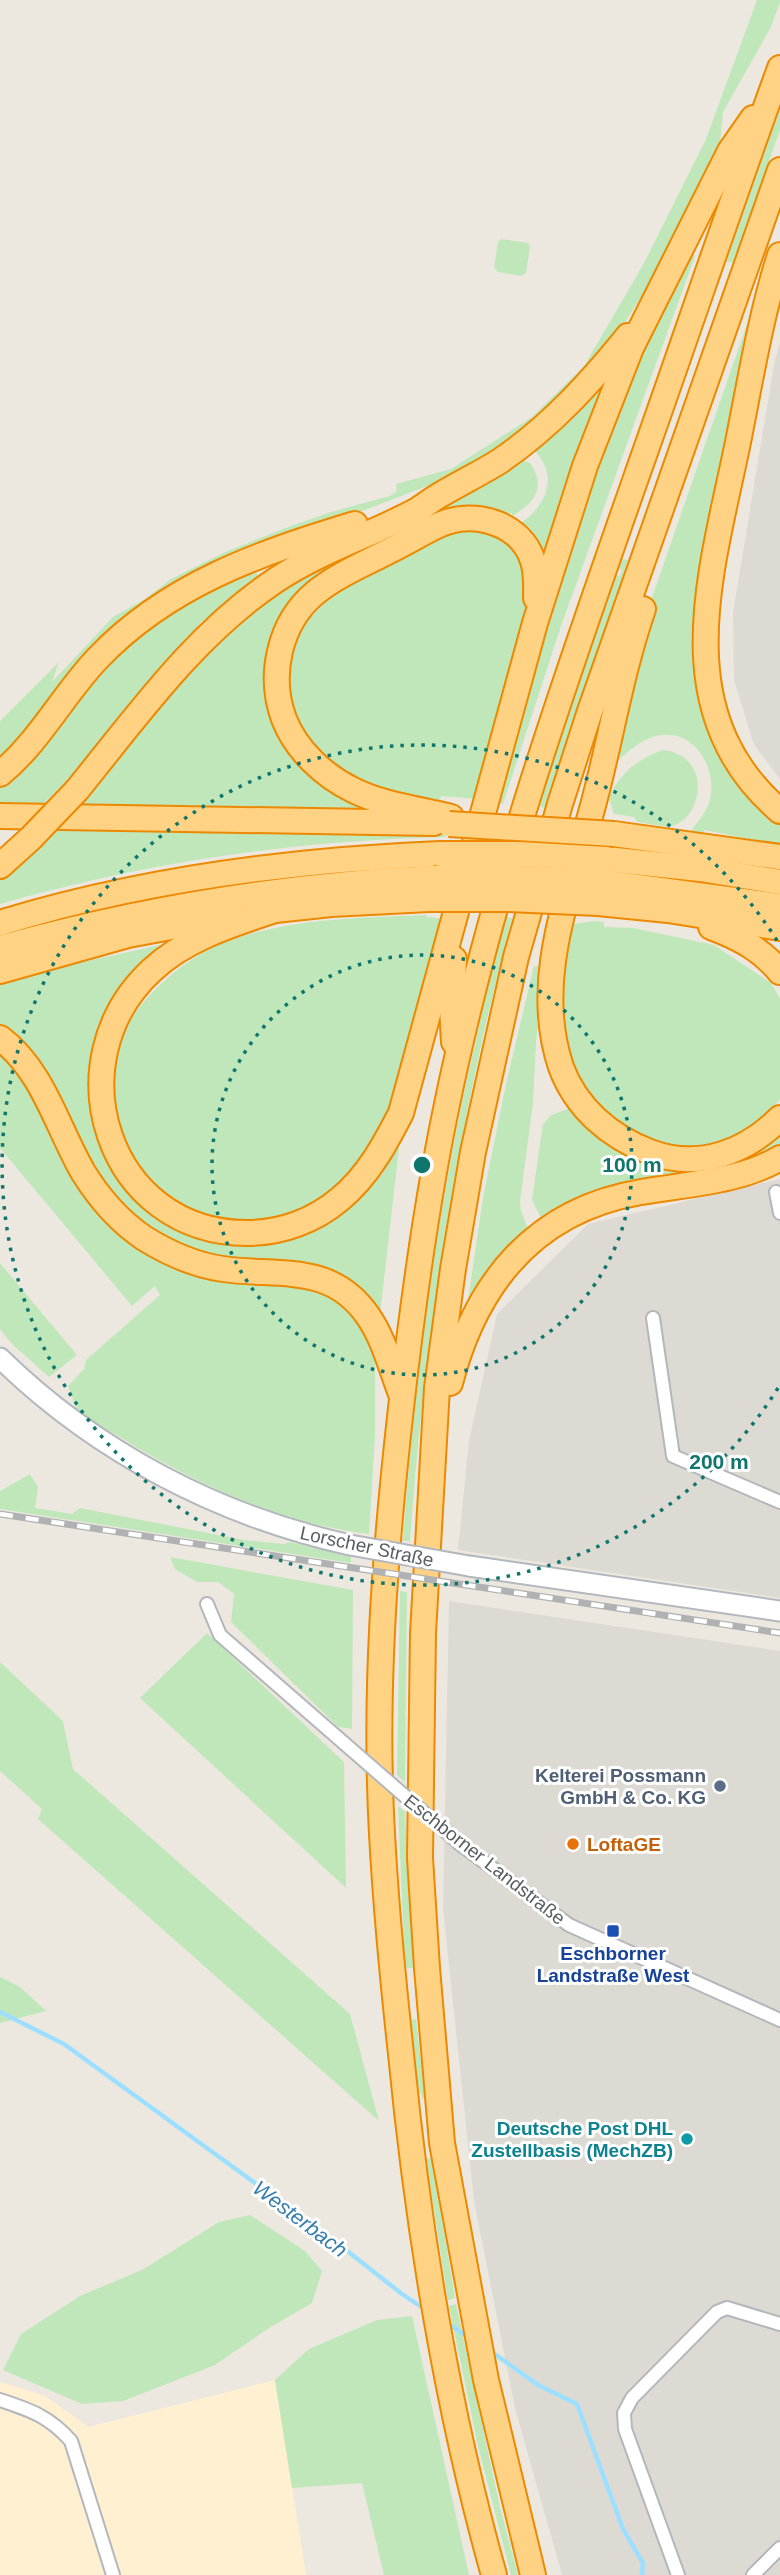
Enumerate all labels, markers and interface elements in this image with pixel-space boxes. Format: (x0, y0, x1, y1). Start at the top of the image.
centre of rings (410, 1153, 434, 1177)
text: 100 m (602, 1153, 662, 1176)
text: 200 m (689, 1450, 749, 1473)
street label: Lorscher Straße (298, 1522, 436, 1571)
place label: Kelterei Possmann GmbH & Co. KG (535, 1765, 706, 1808)
marker: Kelterei Possmann GmbH & Co. KG (712, 1778, 728, 1794)
street label: Eschborner Landstraße (400, 1790, 569, 1929)
place label: LoftaGE (587, 1834, 661, 1855)
marker: LoftaGE (565, 1836, 581, 1852)
marker: Eschborner Landstraße West (605, 1923, 621, 1939)
place label: Eschborner Landstraße West (537, 1943, 690, 1986)
place label: Deutsche Post DHL Zustellbasis (MechZB) (471, 2118, 673, 2161)
marker: Deutsche Post DHL Zustellbasis (MechZB) (679, 2131, 695, 2147)
water label: Westerbach (249, 2176, 352, 2261)

